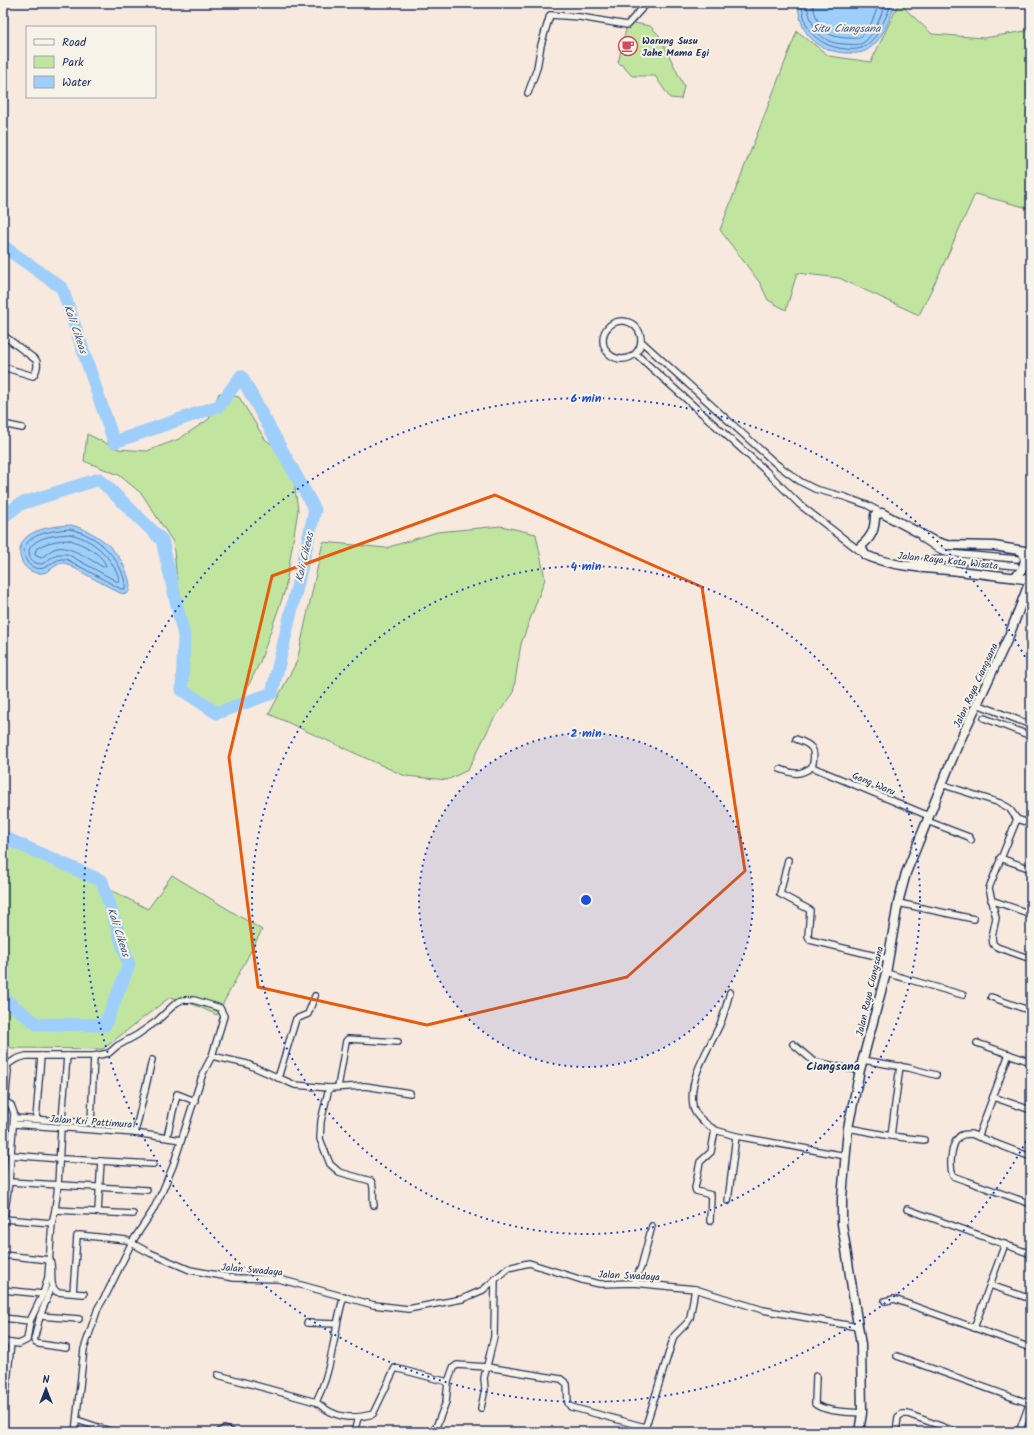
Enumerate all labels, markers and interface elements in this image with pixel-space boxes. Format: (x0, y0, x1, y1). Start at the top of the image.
water label: Situ Ciangsana (812, 20, 881, 38)
legend (26, 26, 156, 98)
text: Road (62, 33, 87, 52)
place label: Warung Susu Jahe Mama Egi (642, 33, 709, 61)
cafe icon: Warung Susu Jahe Mama Egi (617, 35, 639, 57)
text: Park (62, 53, 84, 72)
text: Water (62, 73, 92, 92)
water label: Kali Cikeas (58, 302, 92, 357)
text: 6 min (571, 389, 602, 408)
water label: Kali Cikeas (291, 529, 320, 584)
street label: Jalan Raya Kota Wisata (897, 548, 999, 574)
text: 4 min (571, 557, 602, 576)
street label: Jalan Raya Ciangsana (949, 640, 1003, 730)
text: 2 min (570, 724, 602, 743)
street label: Gang Waru (850, 768, 898, 800)
centre of rings (579, 893, 593, 907)
water label: Kali Cikeas (102, 905, 135, 960)
street label: Jalan Raya Ciangsana (852, 944, 888, 1038)
district label: Ciangsana (806, 1057, 860, 1076)
street label: Jalan Kri Pattimura (49, 1111, 133, 1133)
street label: Jalan Swadaya (221, 1259, 284, 1281)
street label: Jalan Swadaya (598, 1266, 660, 1286)
north arrow (26, 1369, 66, 1409)
text: N (43, 1371, 50, 1389)

